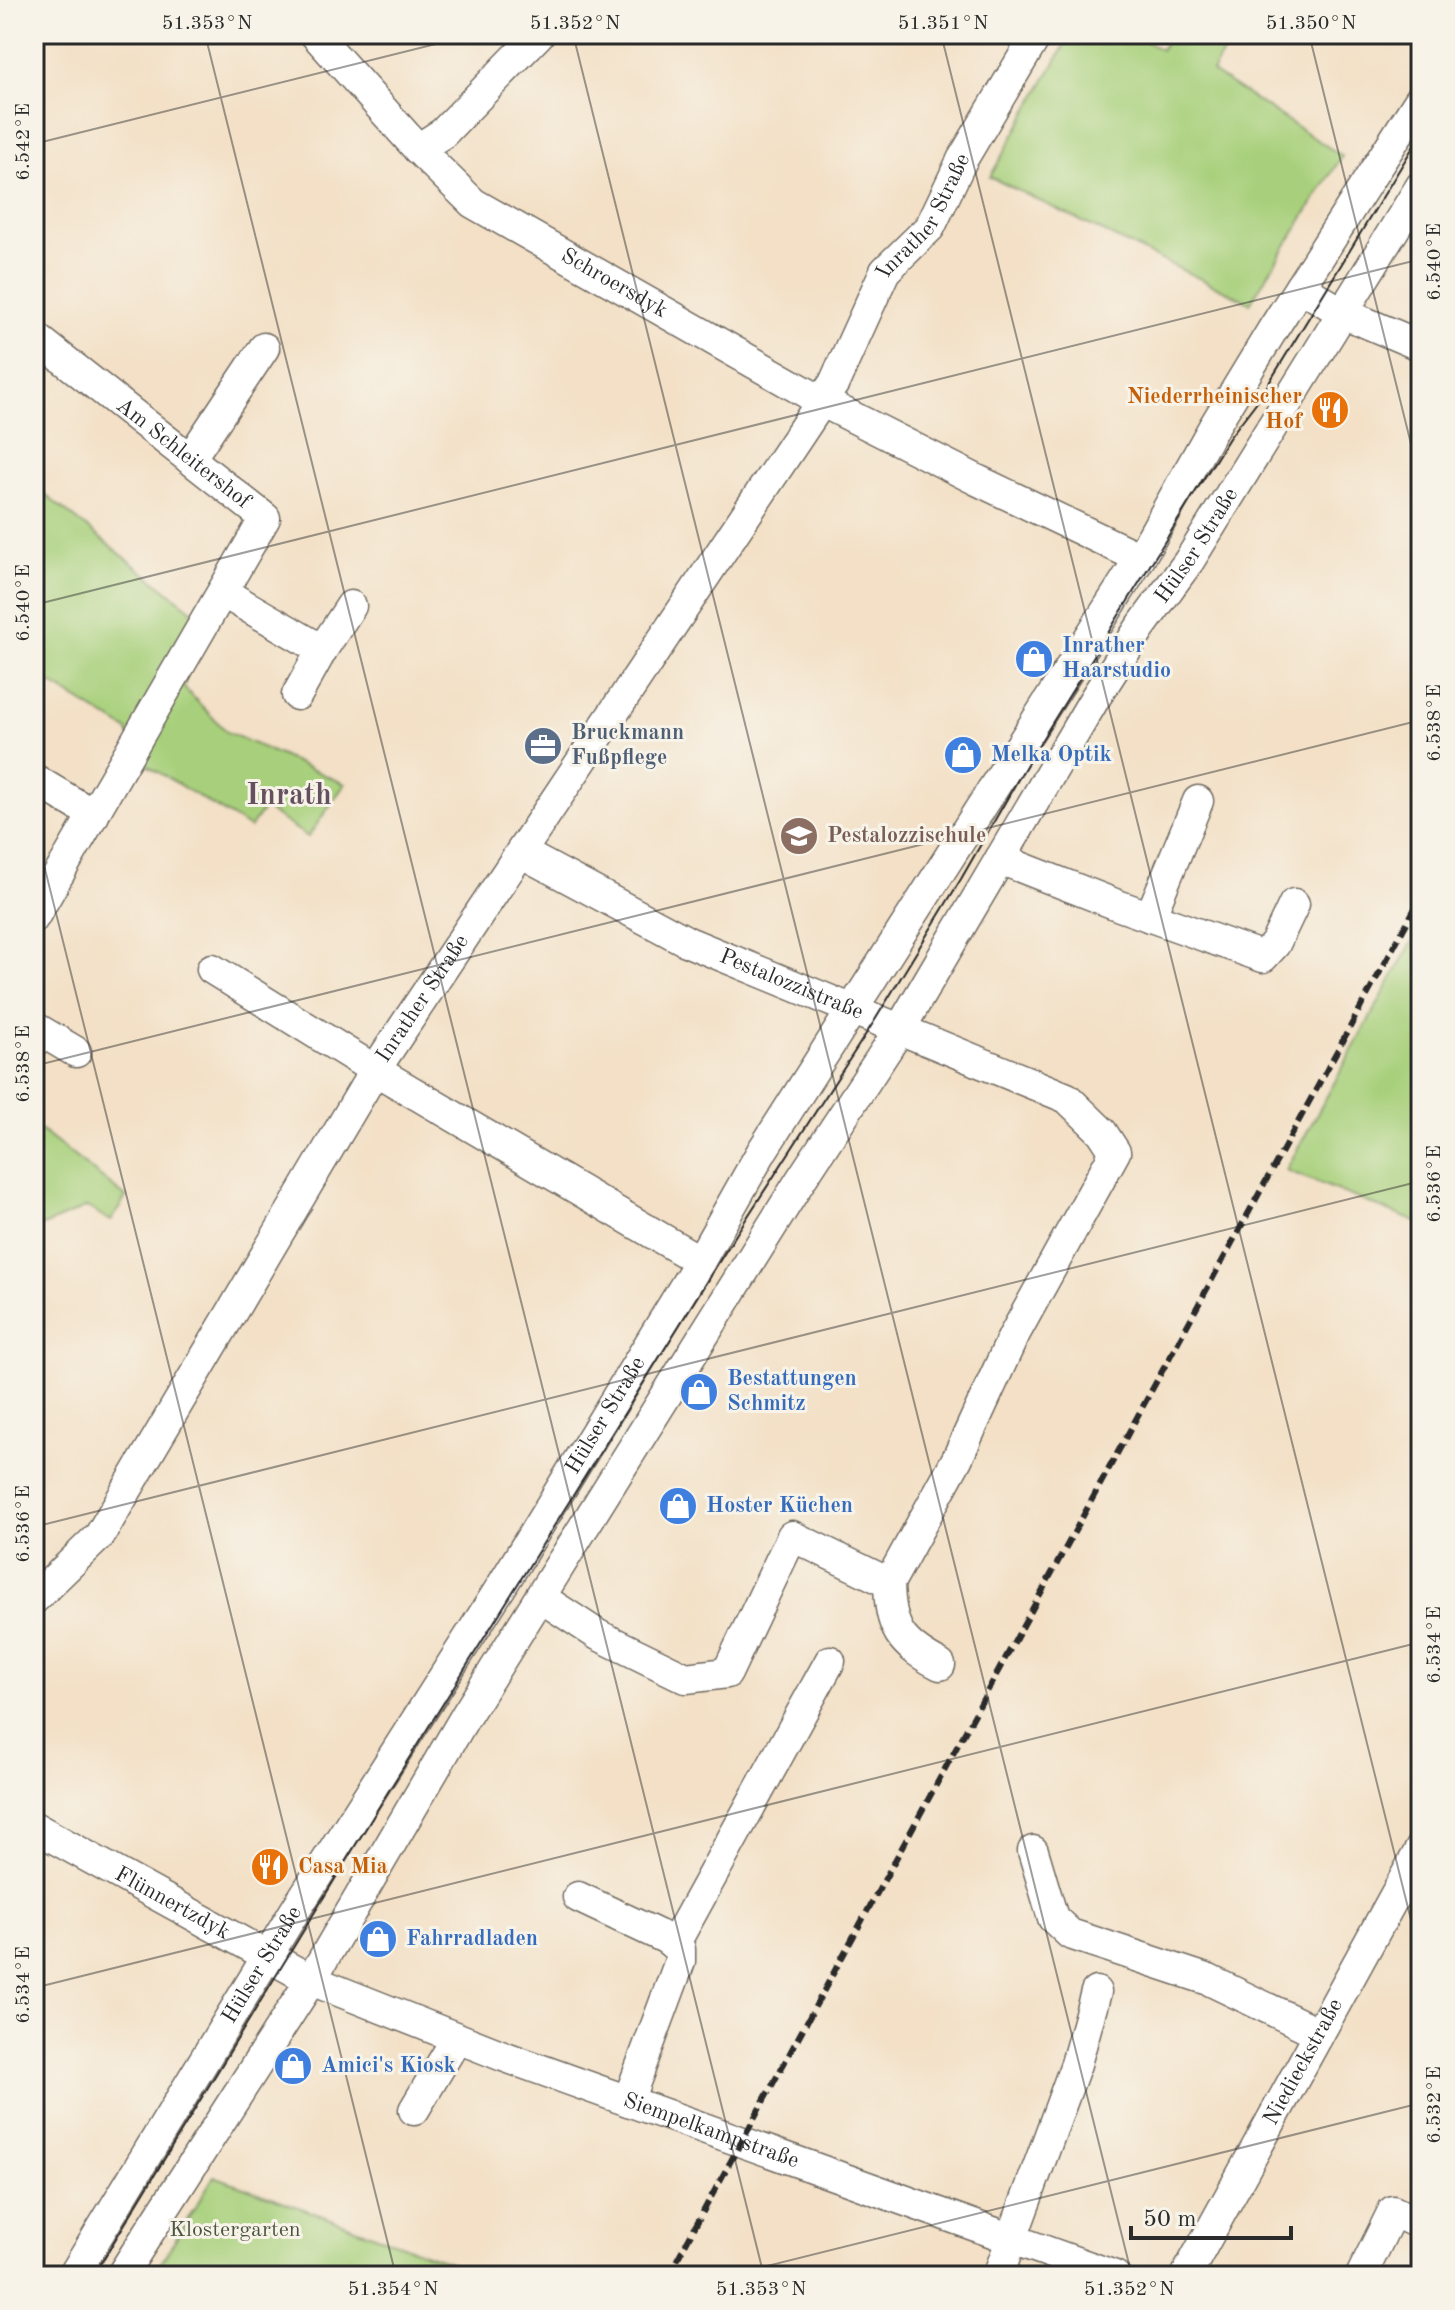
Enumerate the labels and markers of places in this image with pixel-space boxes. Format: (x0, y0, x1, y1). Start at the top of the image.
place label: Niederrheinischer Hof (1127, 386, 1303, 433)
restaurant icon: Niederrheinischer Hof (1309, 389, 1351, 431)
place label: Inrather Haarstudio (1062, 635, 1171, 682)
shop icon: Inrather Haarstudio (1013, 638, 1055, 680)
place label: Bruckmann Fußpflege (571, 722, 684, 769)
office icon: Bruckmann Fußpflege (522, 725, 564, 767)
shop icon: Melka Optik (942, 734, 984, 776)
place label: Melka Optik (991, 744, 1112, 766)
school or university icon: Pestalozzischule (778, 815, 820, 857)
place label: Pestalozzischule (827, 825, 986, 847)
place label: Bestattungen Schmitz (727, 1368, 857, 1415)
shop icon: Bestattungen Schmitz (678, 1371, 720, 1413)
shop icon: Hoster Küchen (657, 1485, 699, 1527)
place label: Hoster Küchen (706, 1495, 853, 1517)
restaurant icon: Casa Mia (249, 1846, 291, 1888)
place label: Casa Mia (298, 1856, 388, 1878)
shop icon: Fahrradladen (357, 1918, 399, 1960)
place label: Fahrradladen (406, 1928, 538, 1950)
shop icon: Amici's Kiosk (272, 2045, 314, 2087)
place label: Amici's Kiosk (321, 2055, 456, 2077)

